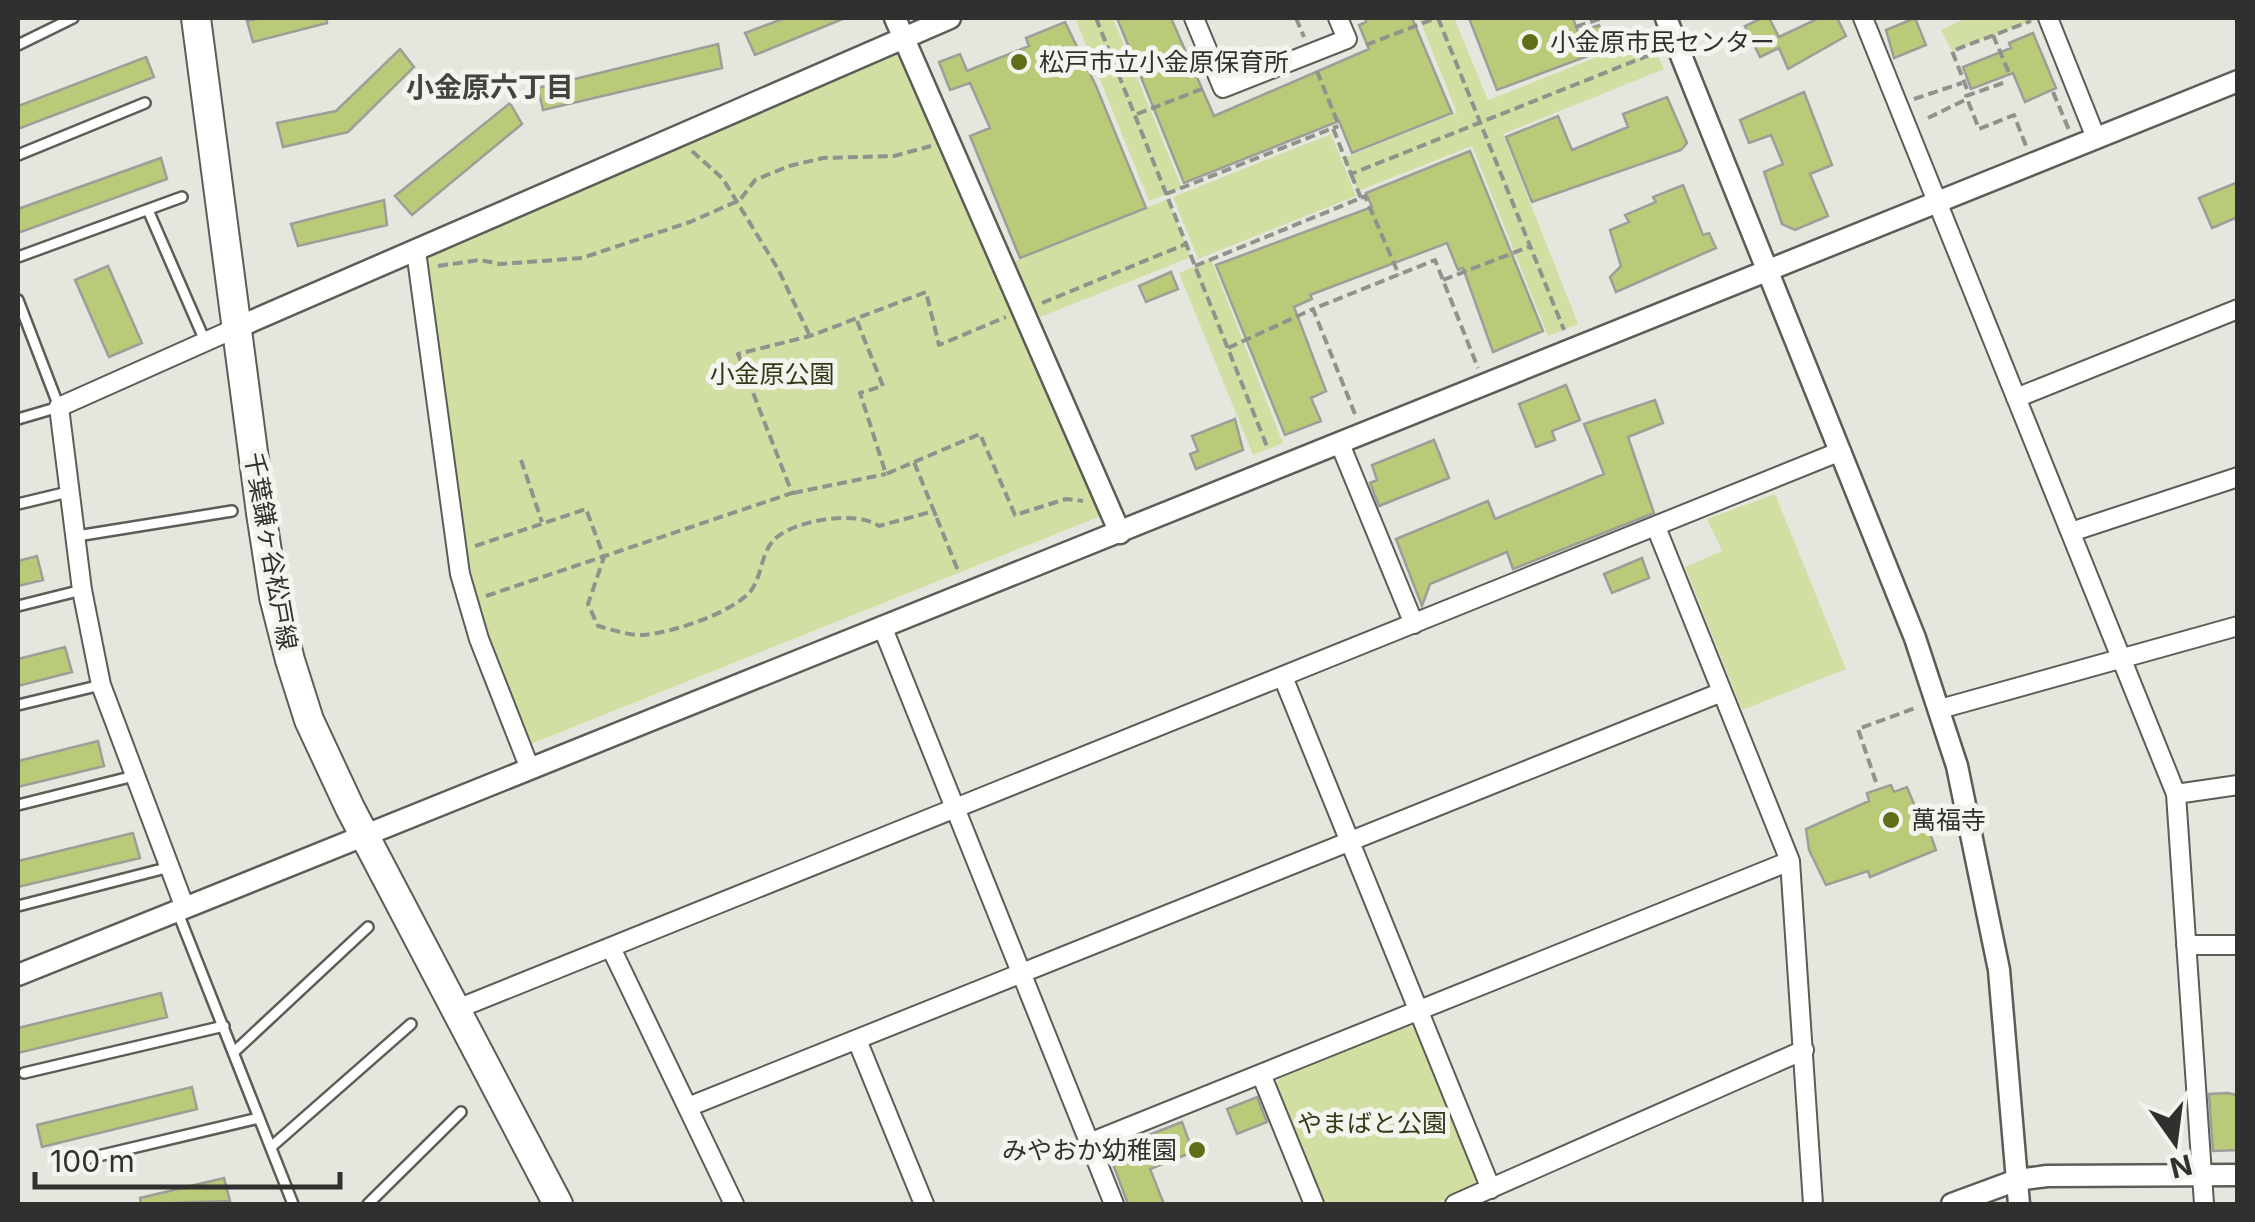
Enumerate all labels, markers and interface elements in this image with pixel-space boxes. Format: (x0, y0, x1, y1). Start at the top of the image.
place label: 小金原市民センター (1550, 27, 1775, 57)
marker: 小金原市民センター (1519, 31, 1541, 53)
place label: 松戸市立小金原保育所 (1039, 47, 1289, 77)
marker: 松戸市立小金原保育所 (1008, 51, 1030, 73)
district label: 小金原六丁目 (406, 70, 574, 104)
park label: 小金原公園 (709, 359, 835, 389)
street label: 千葉鎌ヶ谷松戸線 (239, 450, 303, 652)
place label: 萬福寺 (1911, 805, 1986, 835)
marker: 萬福寺 (1880, 809, 1902, 831)
north arrow (2125, 1092, 2225, 1192)
park label: やまばと公園 (1297, 1108, 1447, 1138)
scale bar (35, 1127, 340, 1189)
place label: みやおか幼稚園 (1002, 1135, 1177, 1165)
marker: みやおか幼稚園 (1186, 1139, 1208, 1161)
text: 100 m (50, 1143, 135, 1179)
text: N (2167, 1147, 2196, 1185)

